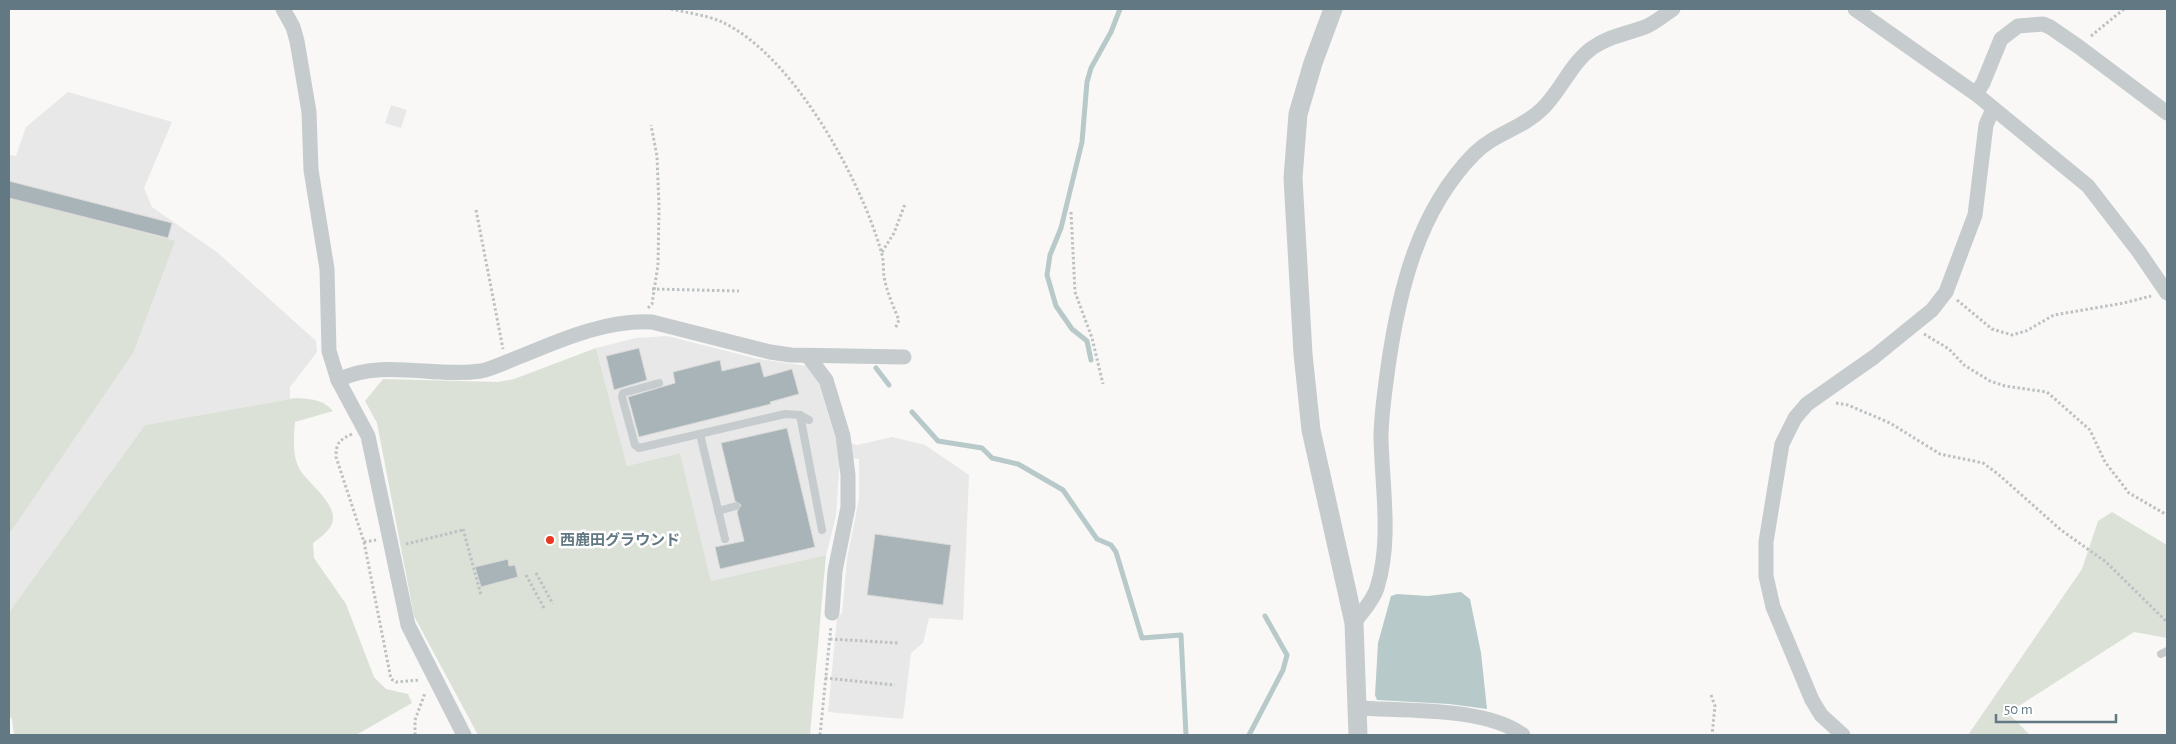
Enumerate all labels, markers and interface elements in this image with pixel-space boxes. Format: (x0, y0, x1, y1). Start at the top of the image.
place label: 西鹿田グラウンド (560, 532, 680, 548)
marker: 西鹿田グラウンド (544, 534, 556, 546)
scale bar (1996, 692, 2116, 724)
text: 50 m (2004, 702, 2033, 717)

